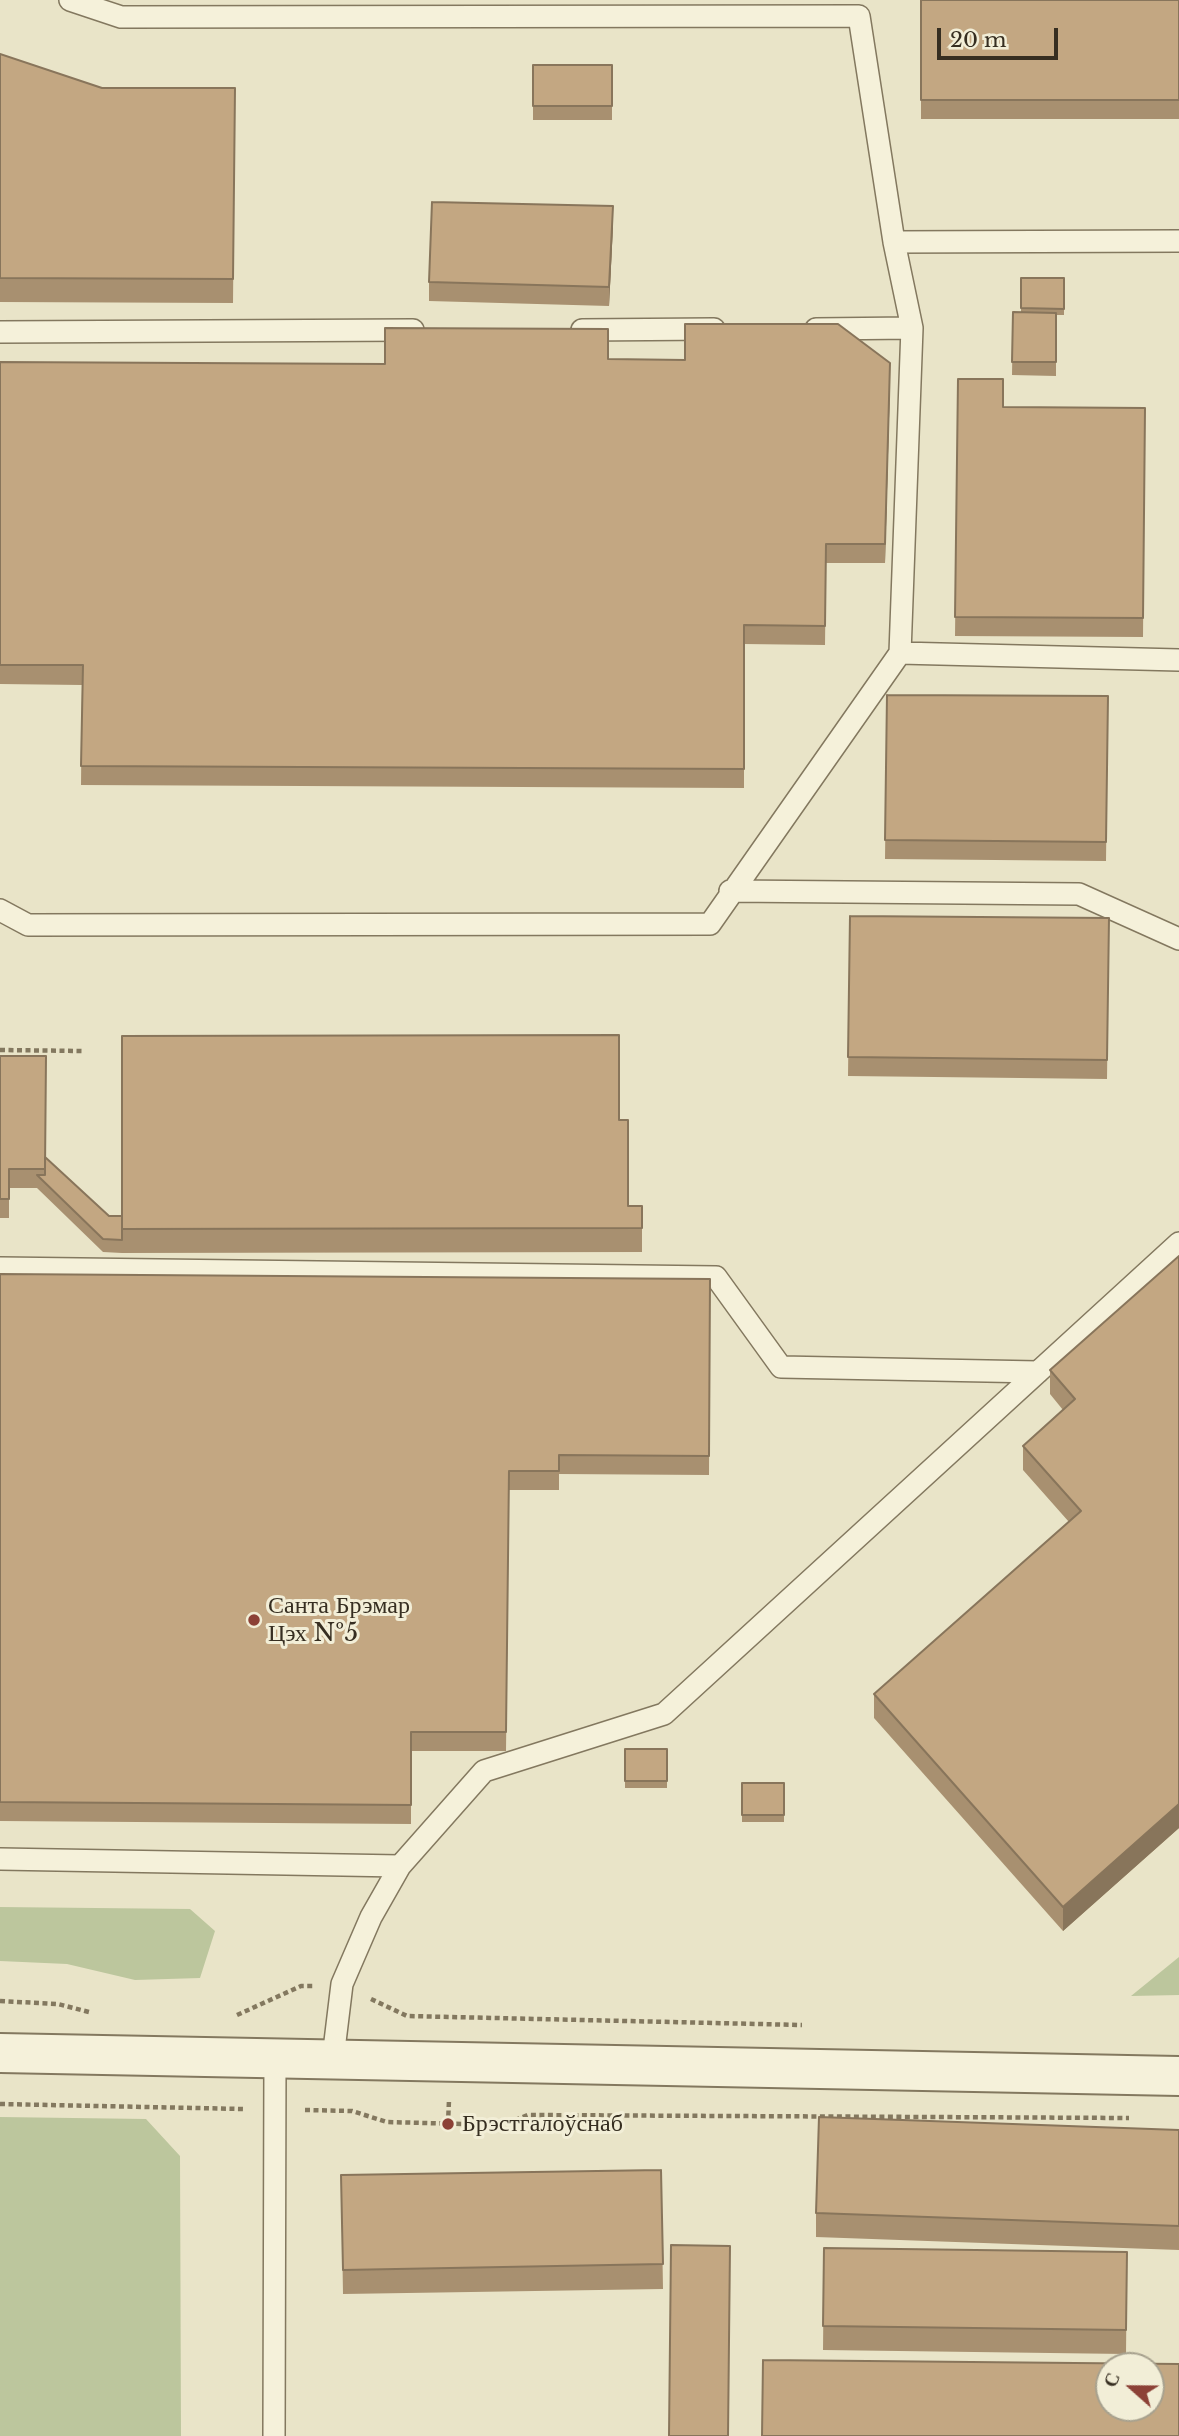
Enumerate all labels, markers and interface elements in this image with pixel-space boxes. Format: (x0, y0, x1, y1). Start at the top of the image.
scale bar (941, 14, 1062, 58)
text: 20 m (950, 27, 1007, 53)
place label: Санта Брэмар Цэх №5 (268, 1592, 410, 1648)
marker: Санта Брэмар Цэх №5 (246, 1612, 262, 1628)
place label: Брэстгалоўснаб (462, 2110, 623, 2138)
marker: Брэстгалоўснаб (440, 2116, 456, 2132)
north arrow (1095, 2352, 1165, 2422)
text: С (1099, 2369, 1125, 2391)

